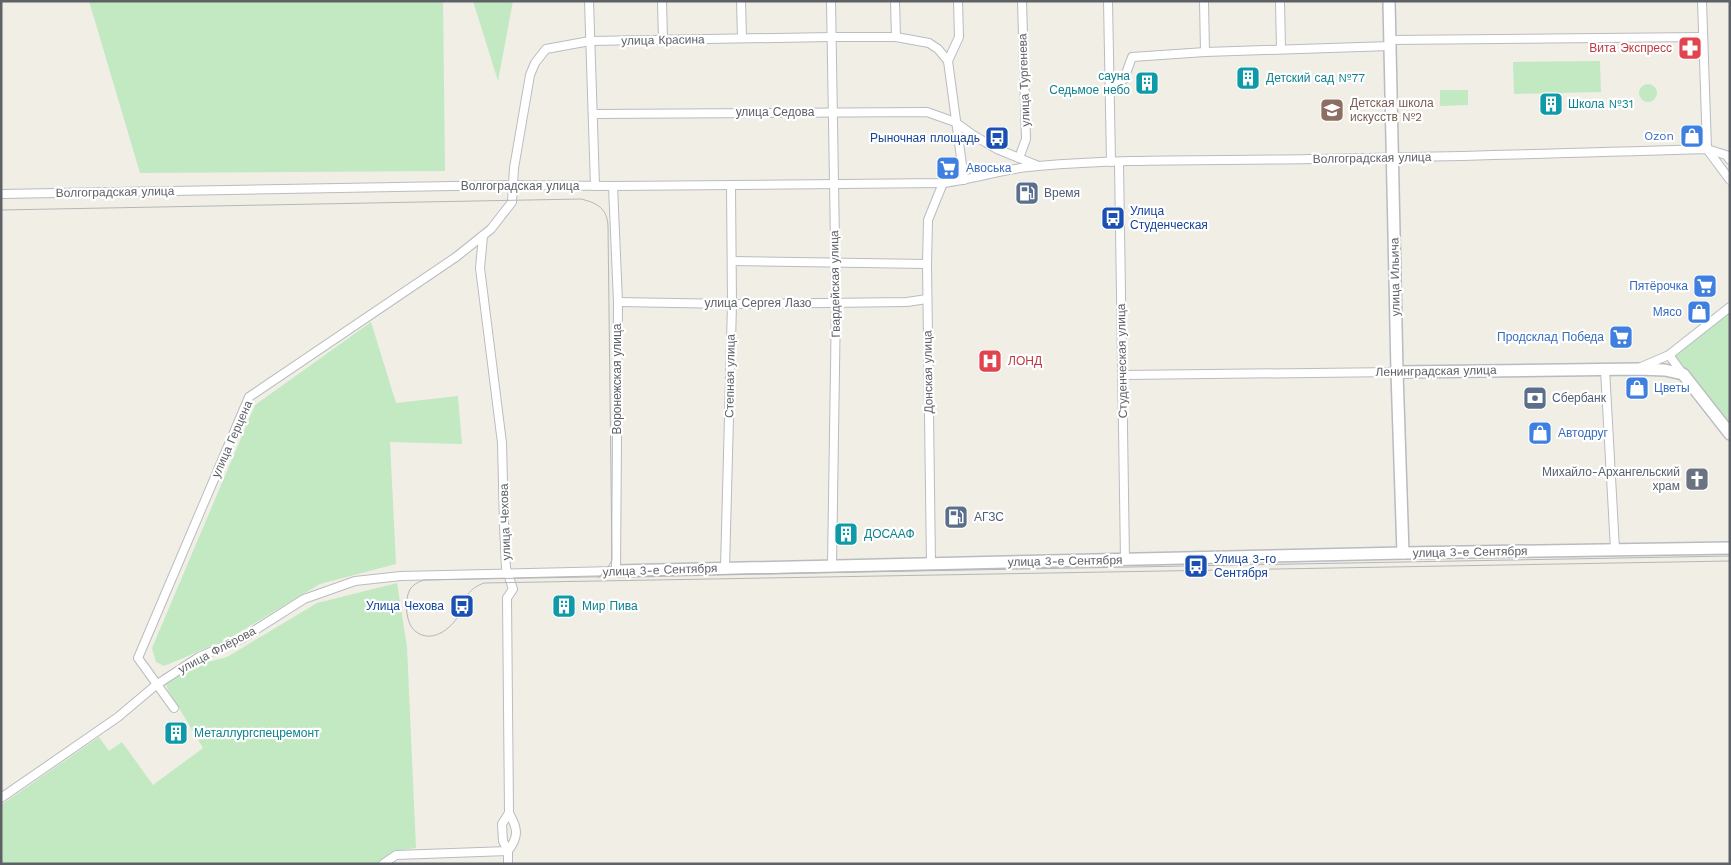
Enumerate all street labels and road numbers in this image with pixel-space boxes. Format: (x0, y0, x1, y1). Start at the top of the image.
street label: улица Красина (621, 32, 705, 48)
street label: улица Тургенева (1015, 33, 1033, 127)
street label: улица Седова (736, 105, 815, 119)
street label: Волгоградская улица (1313, 150, 1432, 166)
street label: Волгоградская улица (461, 179, 580, 193)
street label: Волгоградская улица (56, 184, 175, 200)
street label: Гвардейская улица (827, 230, 843, 338)
street label: улица Ильича (1387, 237, 1403, 316)
street label: улица Сергея Лазо (705, 296, 812, 310)
street label: Студенческая улица (1114, 303, 1130, 419)
street label: Воронежская улица (610, 323, 624, 435)
street label: Донская улица (920, 330, 936, 414)
street label: Степная улица (722, 334, 738, 418)
street label: Ленинградская улица (1375, 363, 1497, 379)
street label: улица Герцена (209, 398, 255, 480)
street label: улица Чехова (497, 483, 513, 561)
street label: улица 3-е Сентября (1412, 544, 1528, 560)
street label: улица 3-е Сентября (1007, 553, 1123, 569)
street label: улица 3-е Сентября (602, 561, 718, 579)
street label: улица Флёрова (176, 624, 258, 676)

